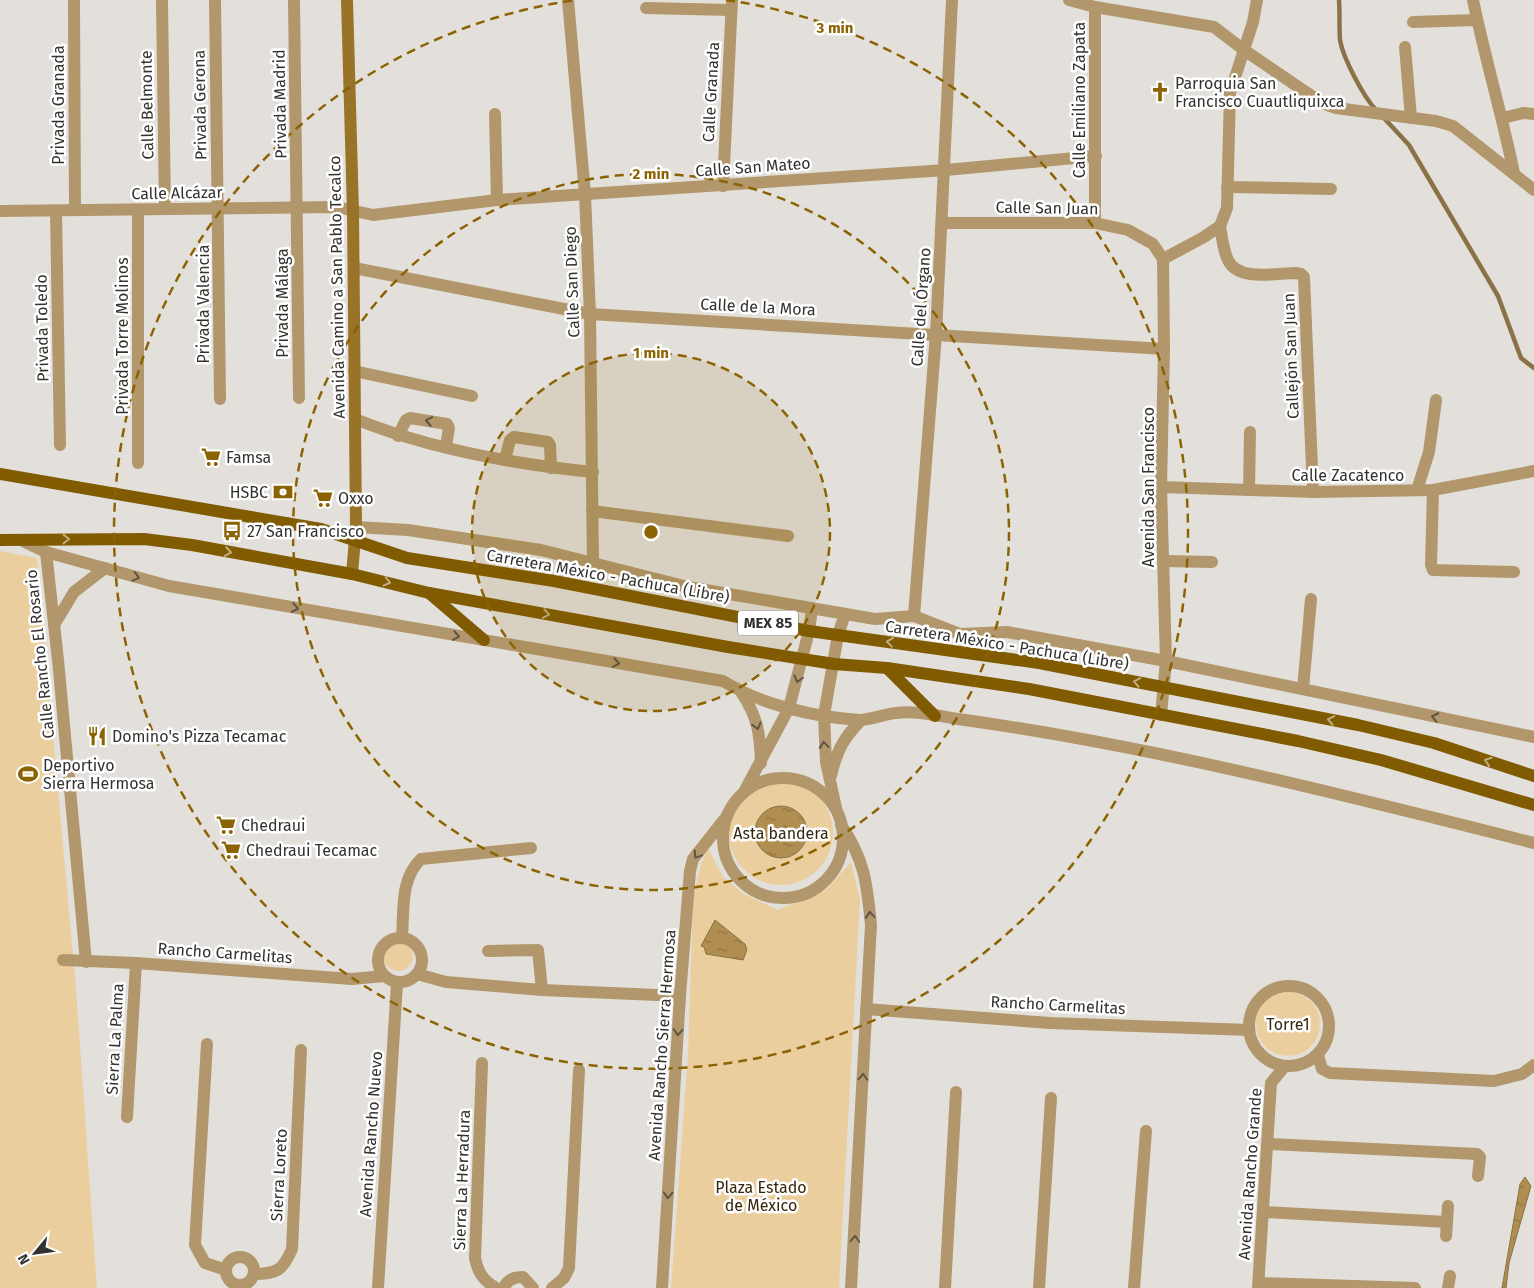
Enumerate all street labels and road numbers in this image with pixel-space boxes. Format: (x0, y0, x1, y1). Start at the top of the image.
street label: Calle Emiliano Zapata (1070, 22, 1089, 178)
street label: Calle Granada (699, 41, 723, 143)
street label: Privada Granada (49, 45, 68, 165)
street label: Privada Madrid (270, 49, 290, 159)
street label: Calle Belmonte (137, 50, 157, 160)
street label: Privada Gerona (190, 50, 210, 160)
street label: Calle San Mateo (695, 153, 811, 181)
street label: Avenida Camino a San Pablo Tecalco (325, 155, 349, 419)
street label: Calle Alcázar (131, 183, 224, 203)
street label: Calle San Juan (995, 198, 1099, 218)
street label: Calle San Diego (561, 226, 583, 338)
street label: Privada Valencia (194, 245, 213, 363)
street label: Calle del Órgano (906, 247, 935, 367)
street label: Privada Málaga (273, 248, 292, 358)
street label: Privada Torre Molinos (113, 257, 132, 415)
street label: Privada Toledo (32, 274, 52, 382)
street label: Callejón San Juan (1279, 293, 1303, 419)
street label: Calle de la Mora (700, 294, 816, 320)
street label: Avenida San Francisco (1139, 407, 1158, 567)
street label: Calle Zacatenco (1292, 466, 1404, 485)
street label: Carretera México - Pachuca (Libre) (485, 545, 731, 607)
street label: Calle Rancho El Rosario (22, 568, 58, 740)
road number: MEX 85 (738, 610, 798, 636)
street label: Carretera México - Pachuca (Libre) (884, 616, 1130, 674)
street label: Avenida Rancho Sierra Hermosa (644, 929, 680, 1161)
street label: Rancho Carmelitas (157, 939, 293, 967)
street label: Sierra La Palma (103, 983, 127, 1095)
street label: Rancho Carmelitas (990, 992, 1126, 1018)
street label: Avenida Rancho Nuevo (356, 1050, 386, 1218)
street label: Avenida Rancho Grande (1235, 1087, 1265, 1261)
street label: Sierra La Herradura (450, 1109, 474, 1251)
street label: Sierra Loreto (267, 1128, 291, 1222)

